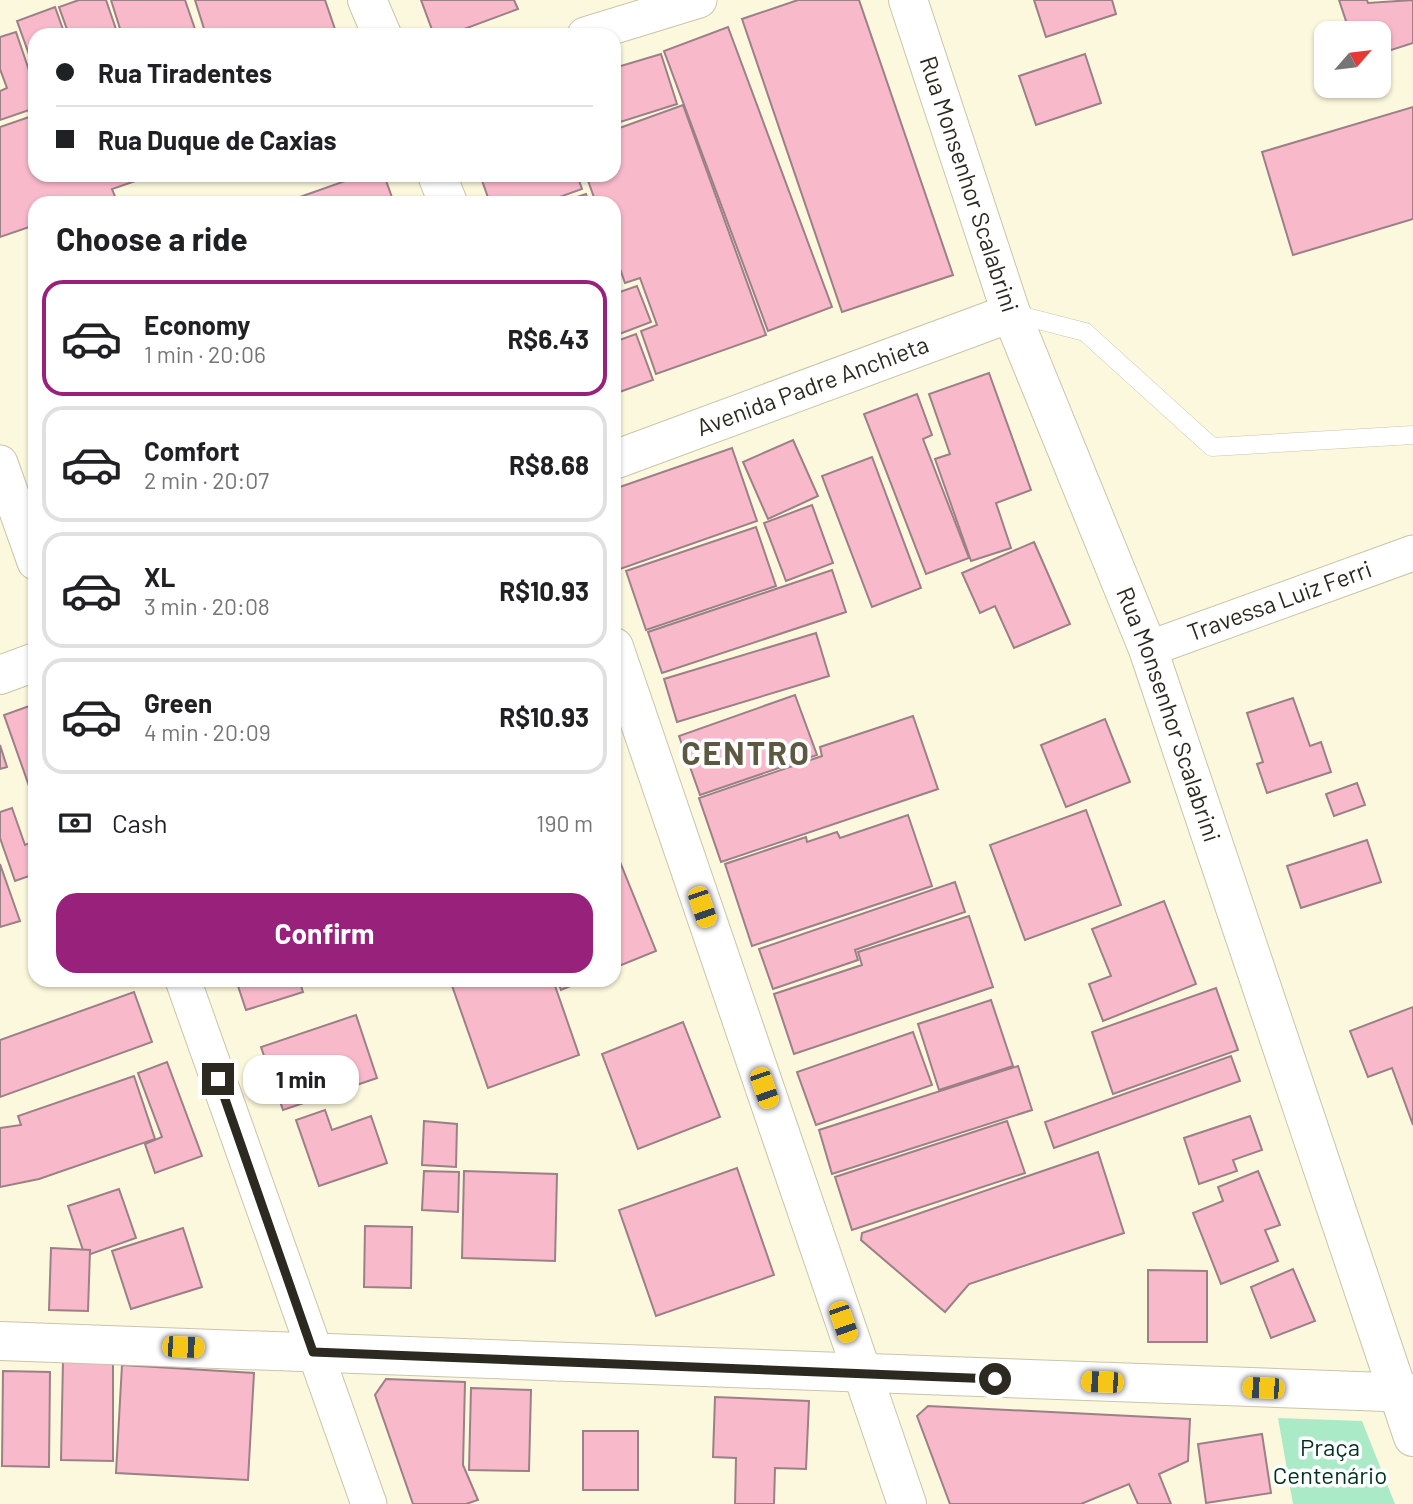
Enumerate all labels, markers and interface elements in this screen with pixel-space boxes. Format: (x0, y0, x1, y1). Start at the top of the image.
north arrow (1314, 21, 1391, 98)
map controls (1314, 21, 1391, 98)
street label: Rua Monsenhor Scalabrini (914, 52, 1026, 316)
text: Rua Tiradentes (98, 57, 272, 88)
text: Rua Duque de Caxias (98, 124, 336, 155)
text: Choose a ride (56, 219, 248, 257)
icon: car (60, 307, 123, 370)
text: Economy (144, 309, 250, 340)
text: R$6.43 (507, 323, 589, 354)
street label: Avenida Padre Anchieta (692, 329, 932, 441)
text: 1 min · 20:06 (144, 340, 266, 368)
icon: car (60, 433, 123, 496)
text: Comfort (144, 435, 240, 466)
text: R$8.68 (509, 449, 589, 480)
text: 2 min · 20:07 (144, 466, 269, 494)
street label: Travessa Luiz Ferri (1183, 553, 1375, 647)
icon: car (60, 559, 123, 622)
text: XL (144, 561, 175, 592)
text: R$10.93 (499, 575, 589, 606)
street label: Rua Monsenhor Scalabrini (1111, 582, 1228, 845)
text: 3 min · 20:08 (144, 592, 270, 620)
icon: car (60, 685, 123, 748)
text: Green (144, 687, 212, 718)
text: R$10.93 (499, 701, 589, 732)
text: 4 min · 20:09 (144, 718, 271, 746)
district label: CENTRO (681, 733, 811, 771)
icon: cash (56, 804, 94, 842)
text: Cash (112, 807, 167, 838)
text: 190 m (536, 809, 593, 837)
car (686, 884, 719, 930)
button: Confirm (56, 893, 593, 973)
callout: 1 min (242, 1054, 358, 1104)
route end (202, 1063, 234, 1095)
text: 1 min (276, 1065, 326, 1093)
car (748, 1065, 781, 1111)
car (827, 1299, 860, 1345)
car (162, 1336, 205, 1358)
route start (979, 1363, 1011, 1395)
car (1081, 1371, 1124, 1393)
car (1242, 1377, 1285, 1399)
park label: Praça Centenário (1273, 1432, 1387, 1489)

